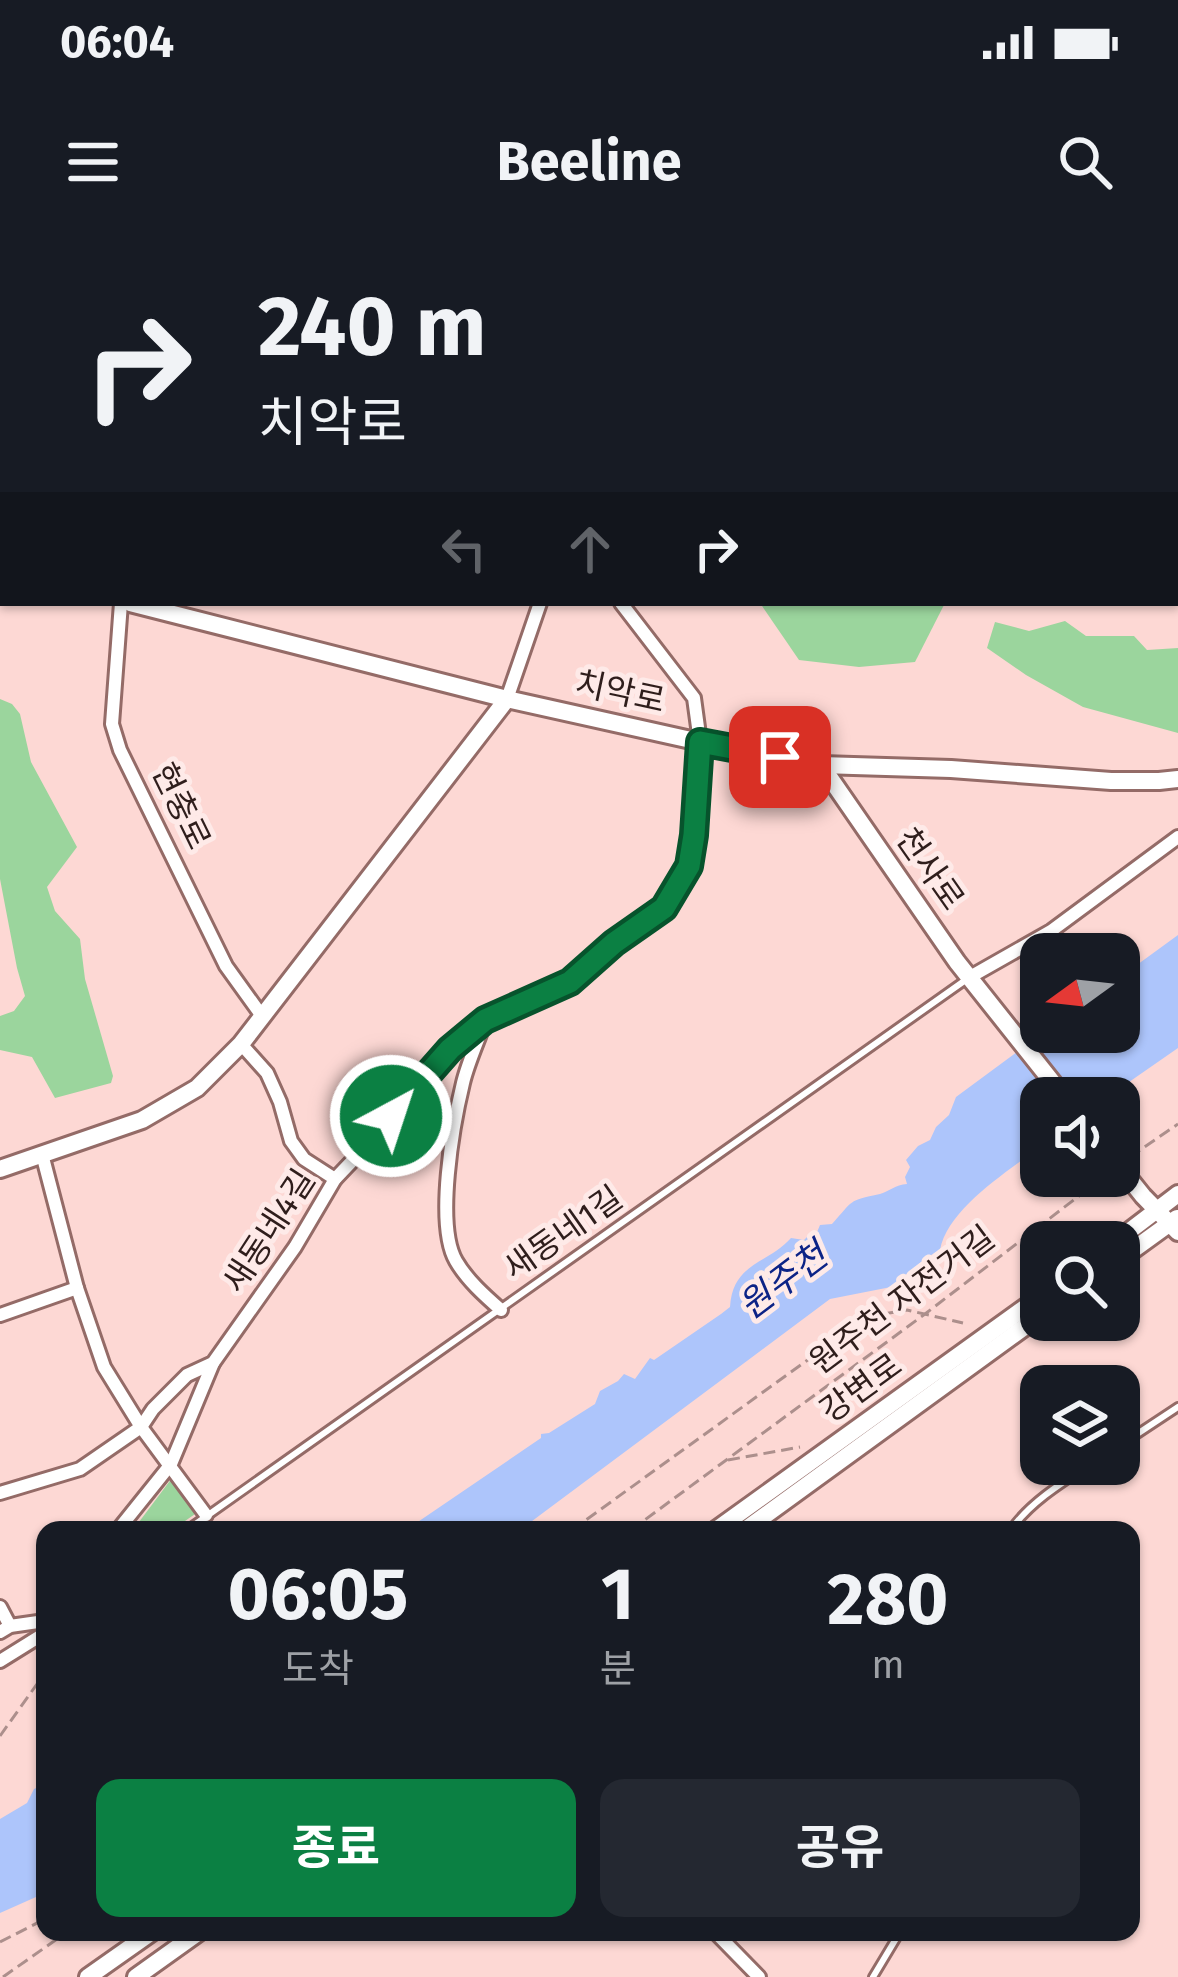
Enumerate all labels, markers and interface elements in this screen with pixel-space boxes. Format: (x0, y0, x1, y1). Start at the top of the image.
text: 06:04 (60, 15, 174, 69)
icon: menu (60, 129, 126, 195)
icon: search (1052, 129, 1118, 195)
text: Beeline (496, 130, 682, 194)
text: 240 m (258, 276, 486, 377)
icon: right (60, 288, 216, 444)
text: 치악로 (258, 391, 407, 455)
icon: left (431, 516, 497, 582)
icon: ahead (557, 516, 623, 582)
icon: right (683, 516, 749, 582)
street label: 치악로 (571, 663, 669, 721)
pin (729, 706, 831, 808)
icon: arrive (747, 724, 813, 790)
street label: 현충로 (143, 756, 219, 856)
street label: 천사로 (887, 820, 973, 918)
north arrow (1020, 933, 1140, 1053)
map controls (1020, 933, 1140, 1485)
position arrow (328, 1053, 454, 1179)
button: sound (1020, 1077, 1140, 1197)
street label: 새동네4길 (214, 1162, 324, 1300)
street label: 새동네1길 (496, 1178, 630, 1288)
street label: 원주천 자전거길 (802, 1217, 1002, 1383)
button: search (1020, 1221, 1140, 1341)
water label: 원주천 (730, 1231, 839, 1328)
street label: 강변로 (812, 1345, 910, 1431)
button: layers (1020, 1365, 1140, 1485)
text: 06:05 (228, 1552, 408, 1638)
text: 1 (601, 1552, 634, 1638)
text: 280 (827, 1557, 948, 1643)
text: m (871, 1642, 905, 1688)
text: 도착 (282, 1646, 354, 1692)
text: 분 (600, 1646, 636, 1692)
button: 종료 (96, 1779, 576, 1917)
button: 공유 (600, 1779, 1080, 1917)

